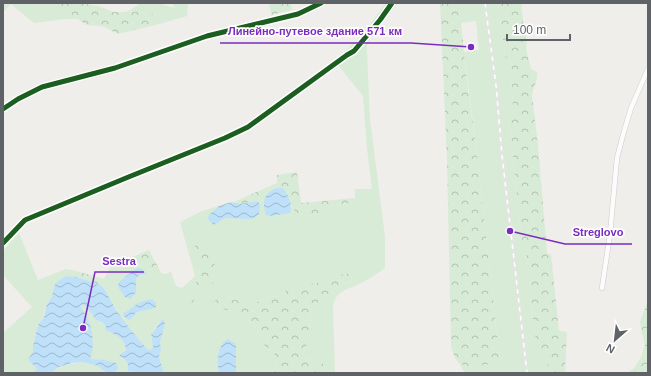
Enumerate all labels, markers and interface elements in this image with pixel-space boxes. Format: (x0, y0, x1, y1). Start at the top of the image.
scale bar (507, 16, 570, 42)
callout: Линейно-путевое здание 571 км (220, 20, 411, 43)
text: 100 m (513, 23, 546, 37)
text: Линейно-путевое здание 571 км (228, 25, 402, 37)
callout: Streglovo (565, 221, 632, 244)
text: Streglovo (573, 226, 624, 238)
callout: Sestra (95, 249, 144, 272)
text: Sestra (102, 255, 137, 267)
north arrow (595, 320, 635, 360)
text: N (604, 342, 617, 356)

